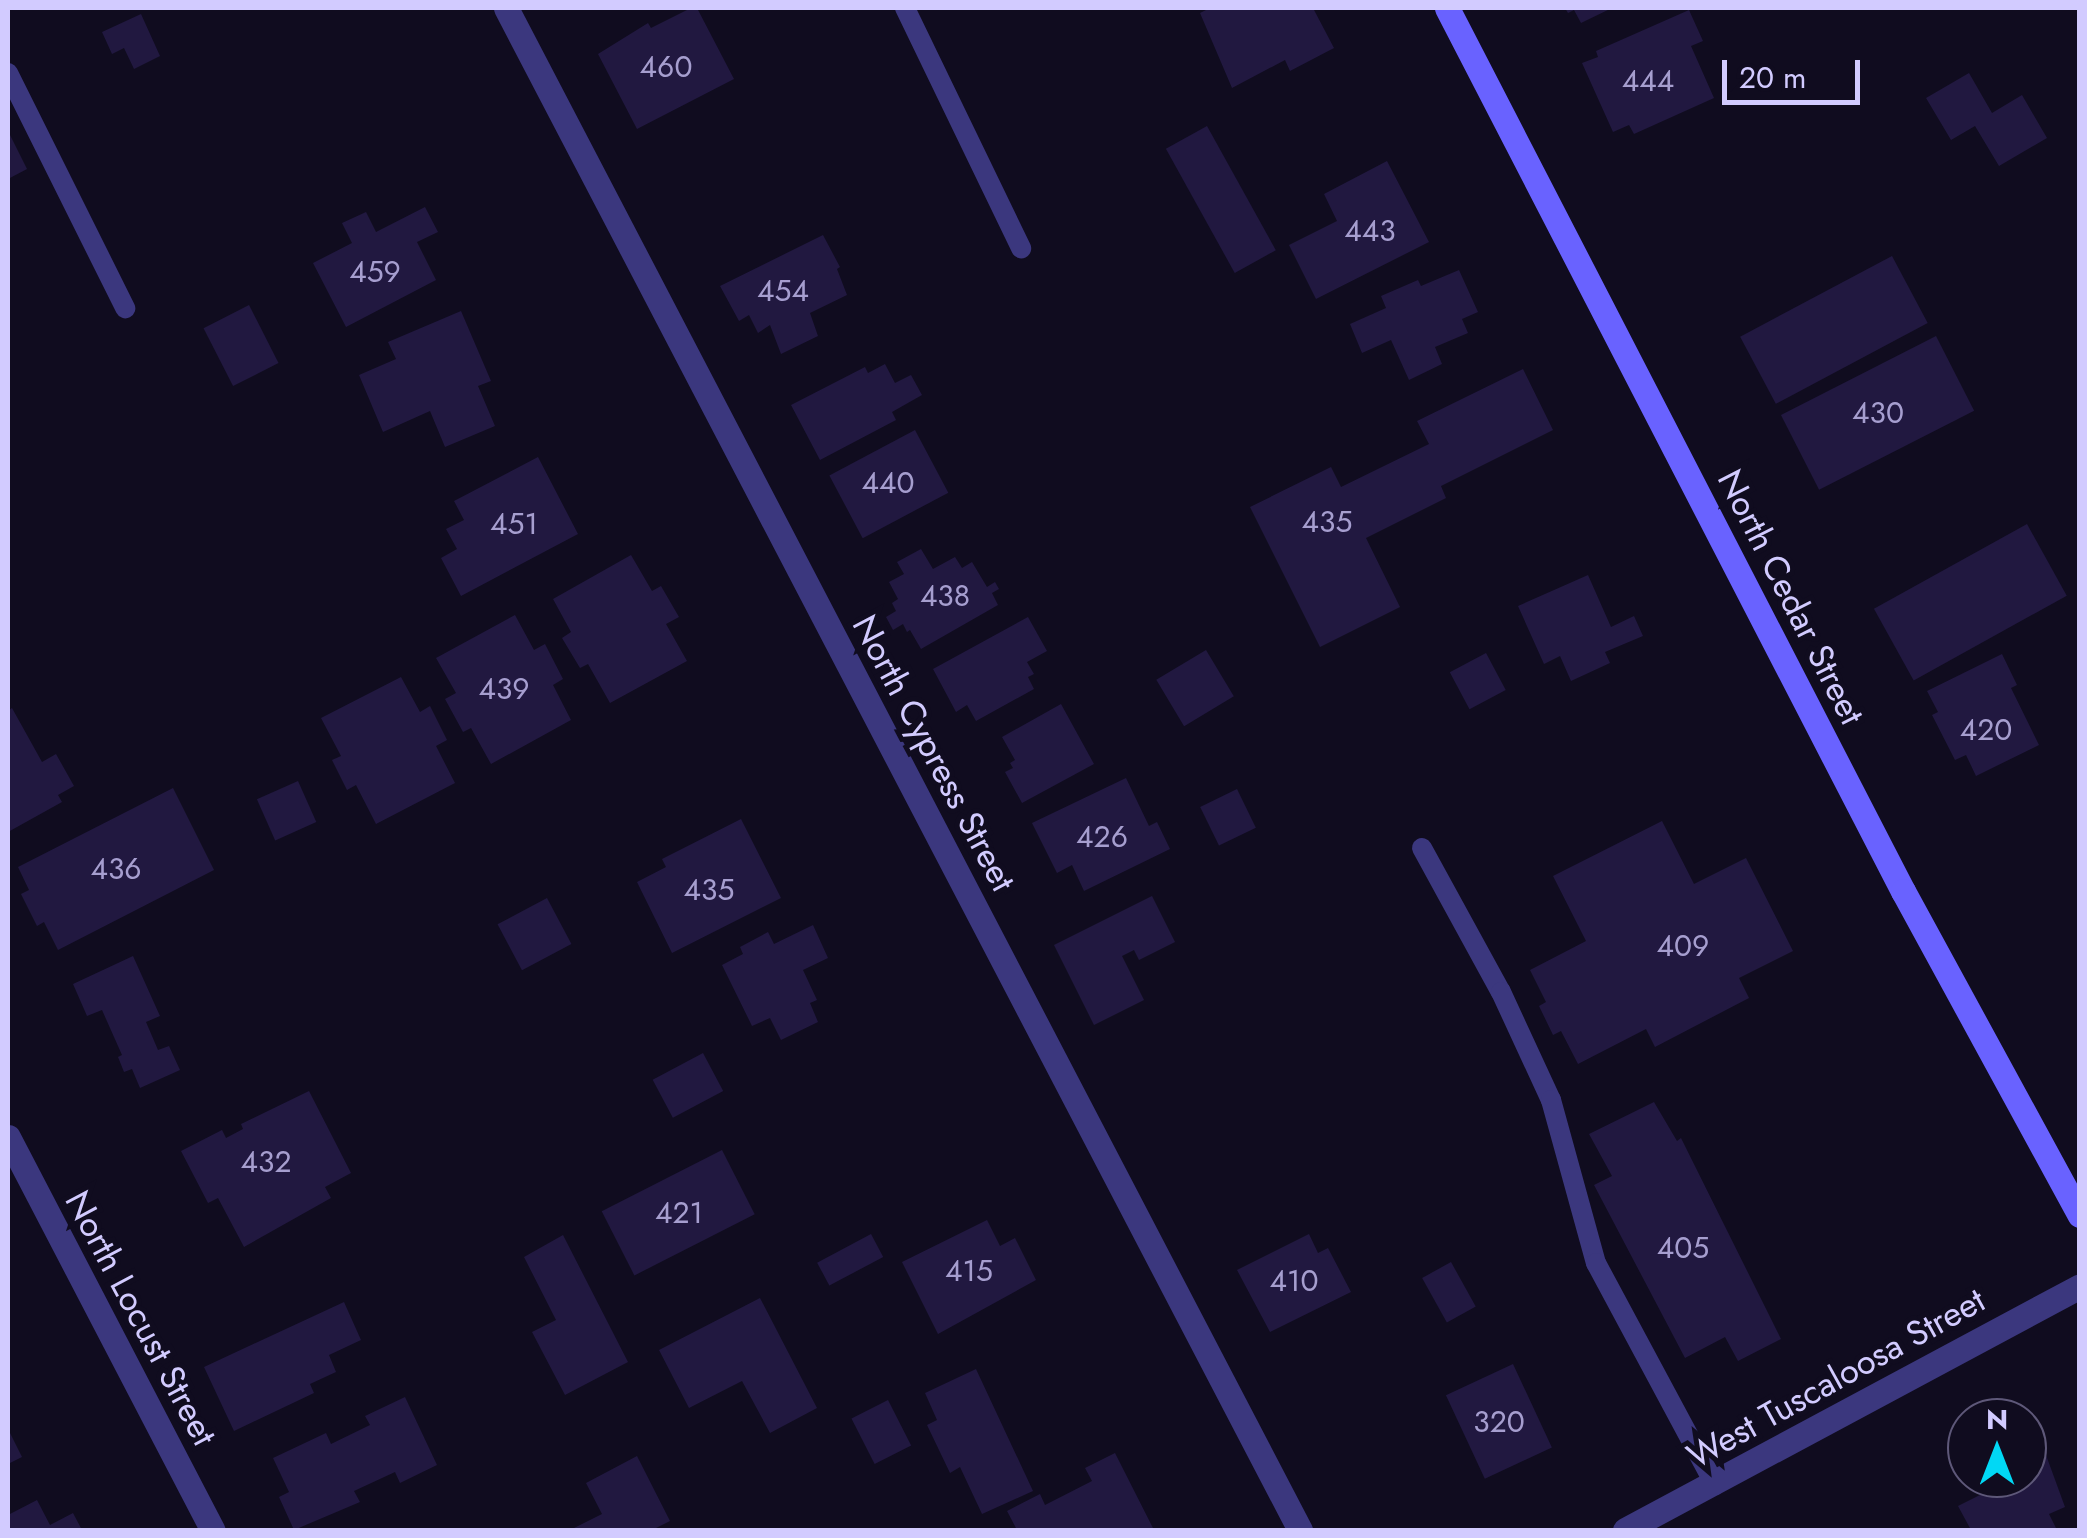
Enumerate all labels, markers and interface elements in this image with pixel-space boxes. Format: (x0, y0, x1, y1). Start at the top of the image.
scale bar (1727, 40, 1864, 102)
house number: 460 (640, 49, 692, 85)
text: 20 m (1739, 56, 1806, 99)
house number: 444 (1622, 63, 1674, 99)
house number: 443 (1344, 213, 1396, 249)
house number: 459 (349, 254, 401, 290)
house number: 454 (757, 273, 809, 309)
house number: 430 (1852, 395, 1904, 431)
street label: North Cedar Street (1709, 463, 1873, 731)
house number: 440 (862, 465, 914, 501)
house number: 435 (1302, 504, 1352, 540)
house number: 451 (490, 506, 538, 542)
house number: 438 (920, 578, 970, 614)
street label: North Cypress Street (843, 608, 1025, 898)
house number: 439 (478, 671, 530, 707)
house number: 420 (1960, 712, 2012, 748)
house number: 426 (1076, 819, 1128, 855)
house number: 436 (90, 851, 142, 887)
house number: 435 (684, 872, 734, 908)
house number: 409 (1657, 928, 1709, 964)
house number: 432 (241, 1144, 291, 1180)
street label: North Locust Street (56, 1184, 226, 1452)
house number: 421 (655, 1195, 703, 1231)
house number: 405 (1657, 1230, 1709, 1266)
house number: 415 (945, 1253, 993, 1289)
house number: 410 (1270, 1263, 1318, 1299)
street label: West Tuscaloosa Street (1680, 1279, 1992, 1477)
north arrow (1947, 1398, 2047, 1498)
text: N (1986, 1399, 2008, 1440)
house number: 320 (1473, 1404, 1525, 1440)

